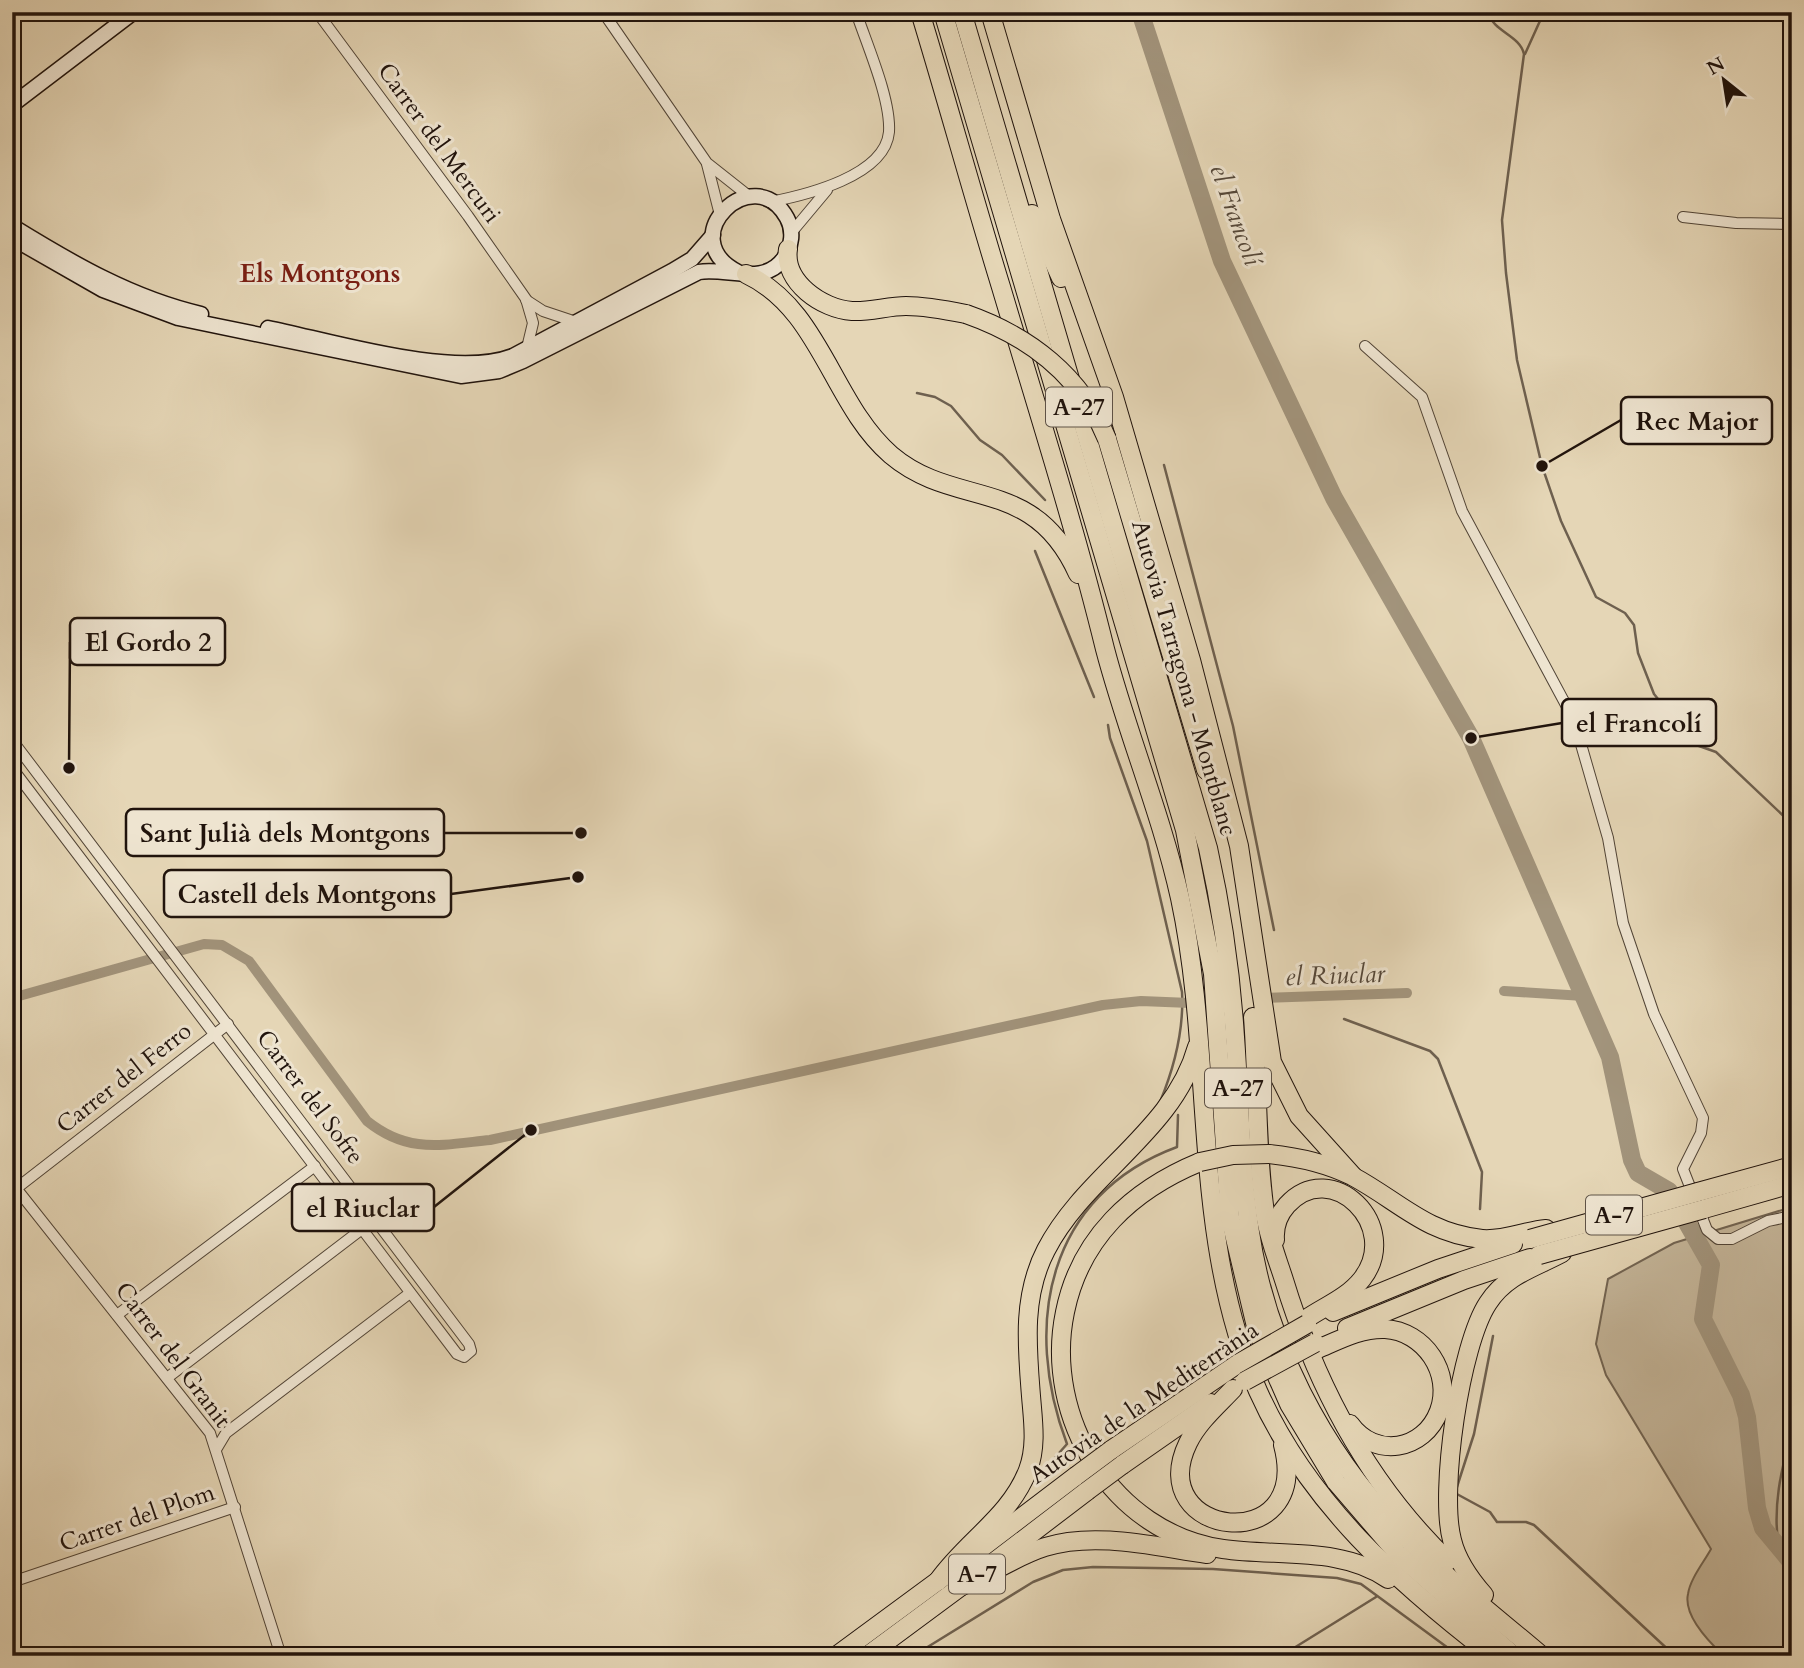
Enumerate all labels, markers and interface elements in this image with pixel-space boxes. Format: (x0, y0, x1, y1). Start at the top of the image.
north arrow (1688, 46, 1758, 116)
text: N (1702, 51, 1730, 82)
street label: Carrer del Mercuri (370, 56, 508, 230)
water label: el Francolí (1202, 159, 1271, 272)
district label: Els Montgons (240, 256, 400, 291)
road number: A-27 (1046, 388, 1112, 426)
callout: Rec Major (1621, 397, 1772, 444)
text: Rec Major (1636, 404, 1759, 439)
street label: Autovia Tarragona - Montblanc (1123, 516, 1245, 840)
callout: El Gordo 2 (70, 618, 225, 665)
text: El Gordo 2 (84, 625, 212, 660)
callout: el Francolí (1562, 699, 1716, 746)
text: el Francolí (1576, 706, 1702, 741)
callout: Sant Julià dels Montgons (126, 809, 444, 856)
text: Sant Julià dels Montgons (140, 816, 430, 851)
callout: Castell dels Montgons (164, 870, 451, 917)
text: Castell dels Montgons (178, 877, 436, 912)
water label: el Riuclar (1284, 956, 1387, 994)
street label: Carrer del Ferro (49, 1015, 199, 1141)
street label: Carrer del Sofre (249, 1023, 371, 1171)
road number: A-27 (1205, 1068, 1271, 1107)
callout: el Riuclar (292, 1184, 434, 1231)
text: el Riuclar (306, 1191, 420, 1226)
road number: A-7 (1586, 1196, 1642, 1234)
street label: Carrer del Granit (107, 1275, 239, 1435)
street label: Autovia de la Mediterrània (1023, 1314, 1266, 1492)
street label: Carrer del Plom (55, 1476, 220, 1560)
road number: A-7 (949, 1554, 1005, 1594)

